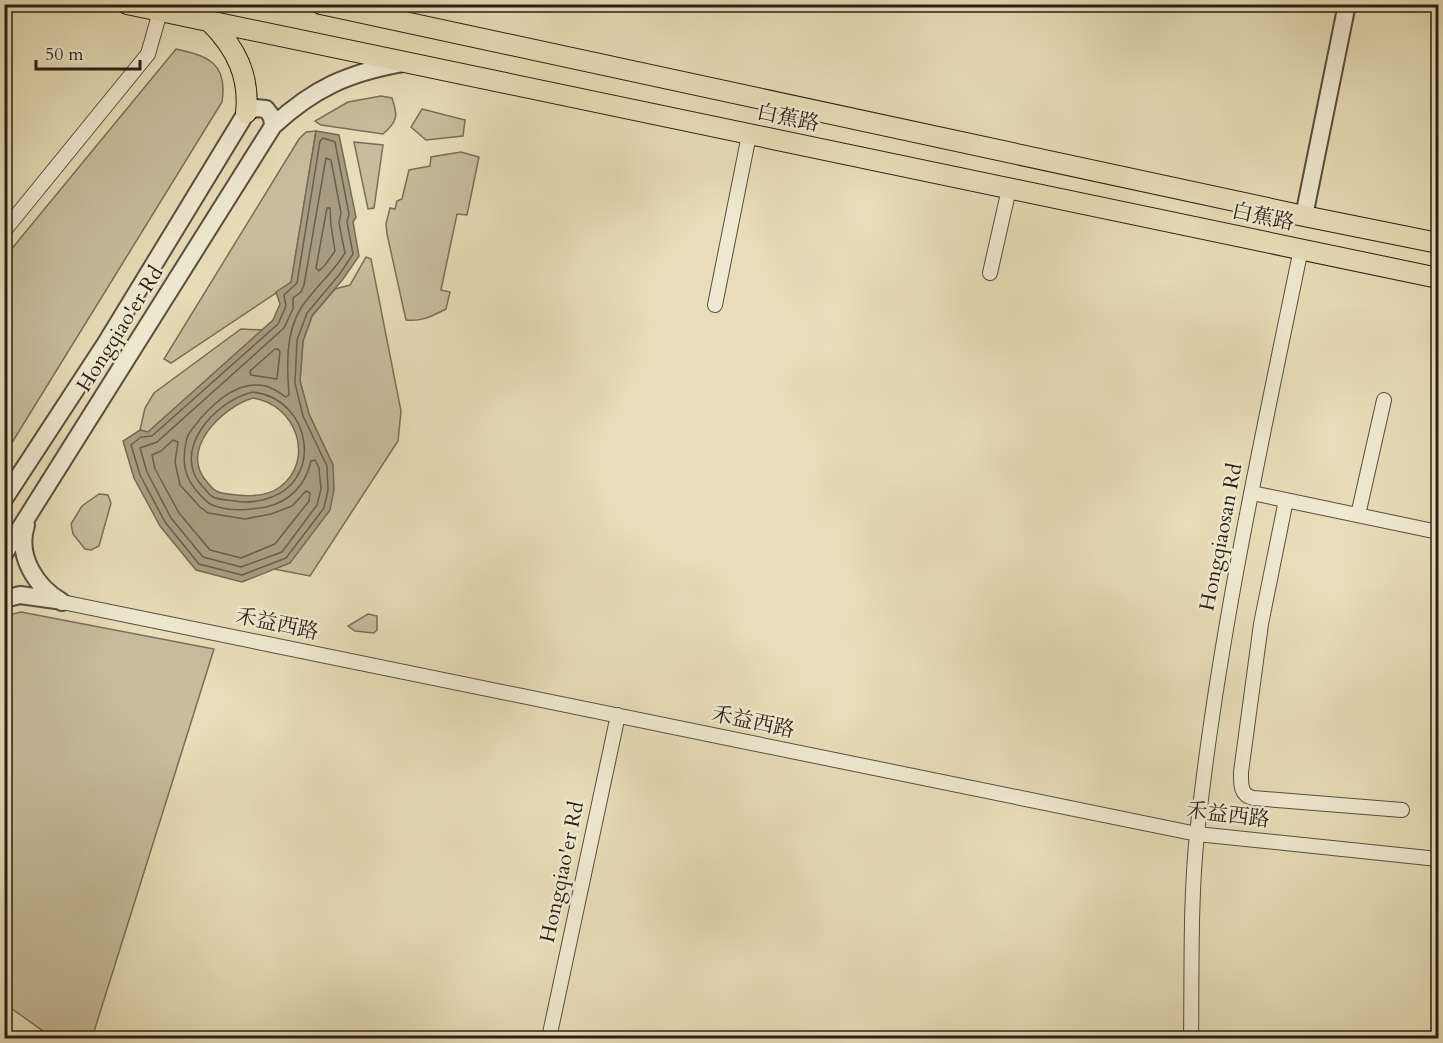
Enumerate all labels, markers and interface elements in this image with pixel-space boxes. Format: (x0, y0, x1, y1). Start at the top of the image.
scale bar (36, 33, 140, 71)
text: 50 m (45, 42, 84, 67)
street label: 白蕉路 (754, 97, 822, 139)
street label: 白蕉路 (1229, 196, 1297, 238)
street label: Hongqiao'er Rd (70, 260, 170, 398)
street label: Hongqiaosan Rd (1192, 461, 1250, 613)
street label: 禾益西路 (233, 601, 321, 647)
street label: 禾益西路 (709, 699, 797, 745)
street label: 禾益西路 (1185, 795, 1271, 835)
street label: Hongqiao'er Rd (533, 799, 591, 945)

